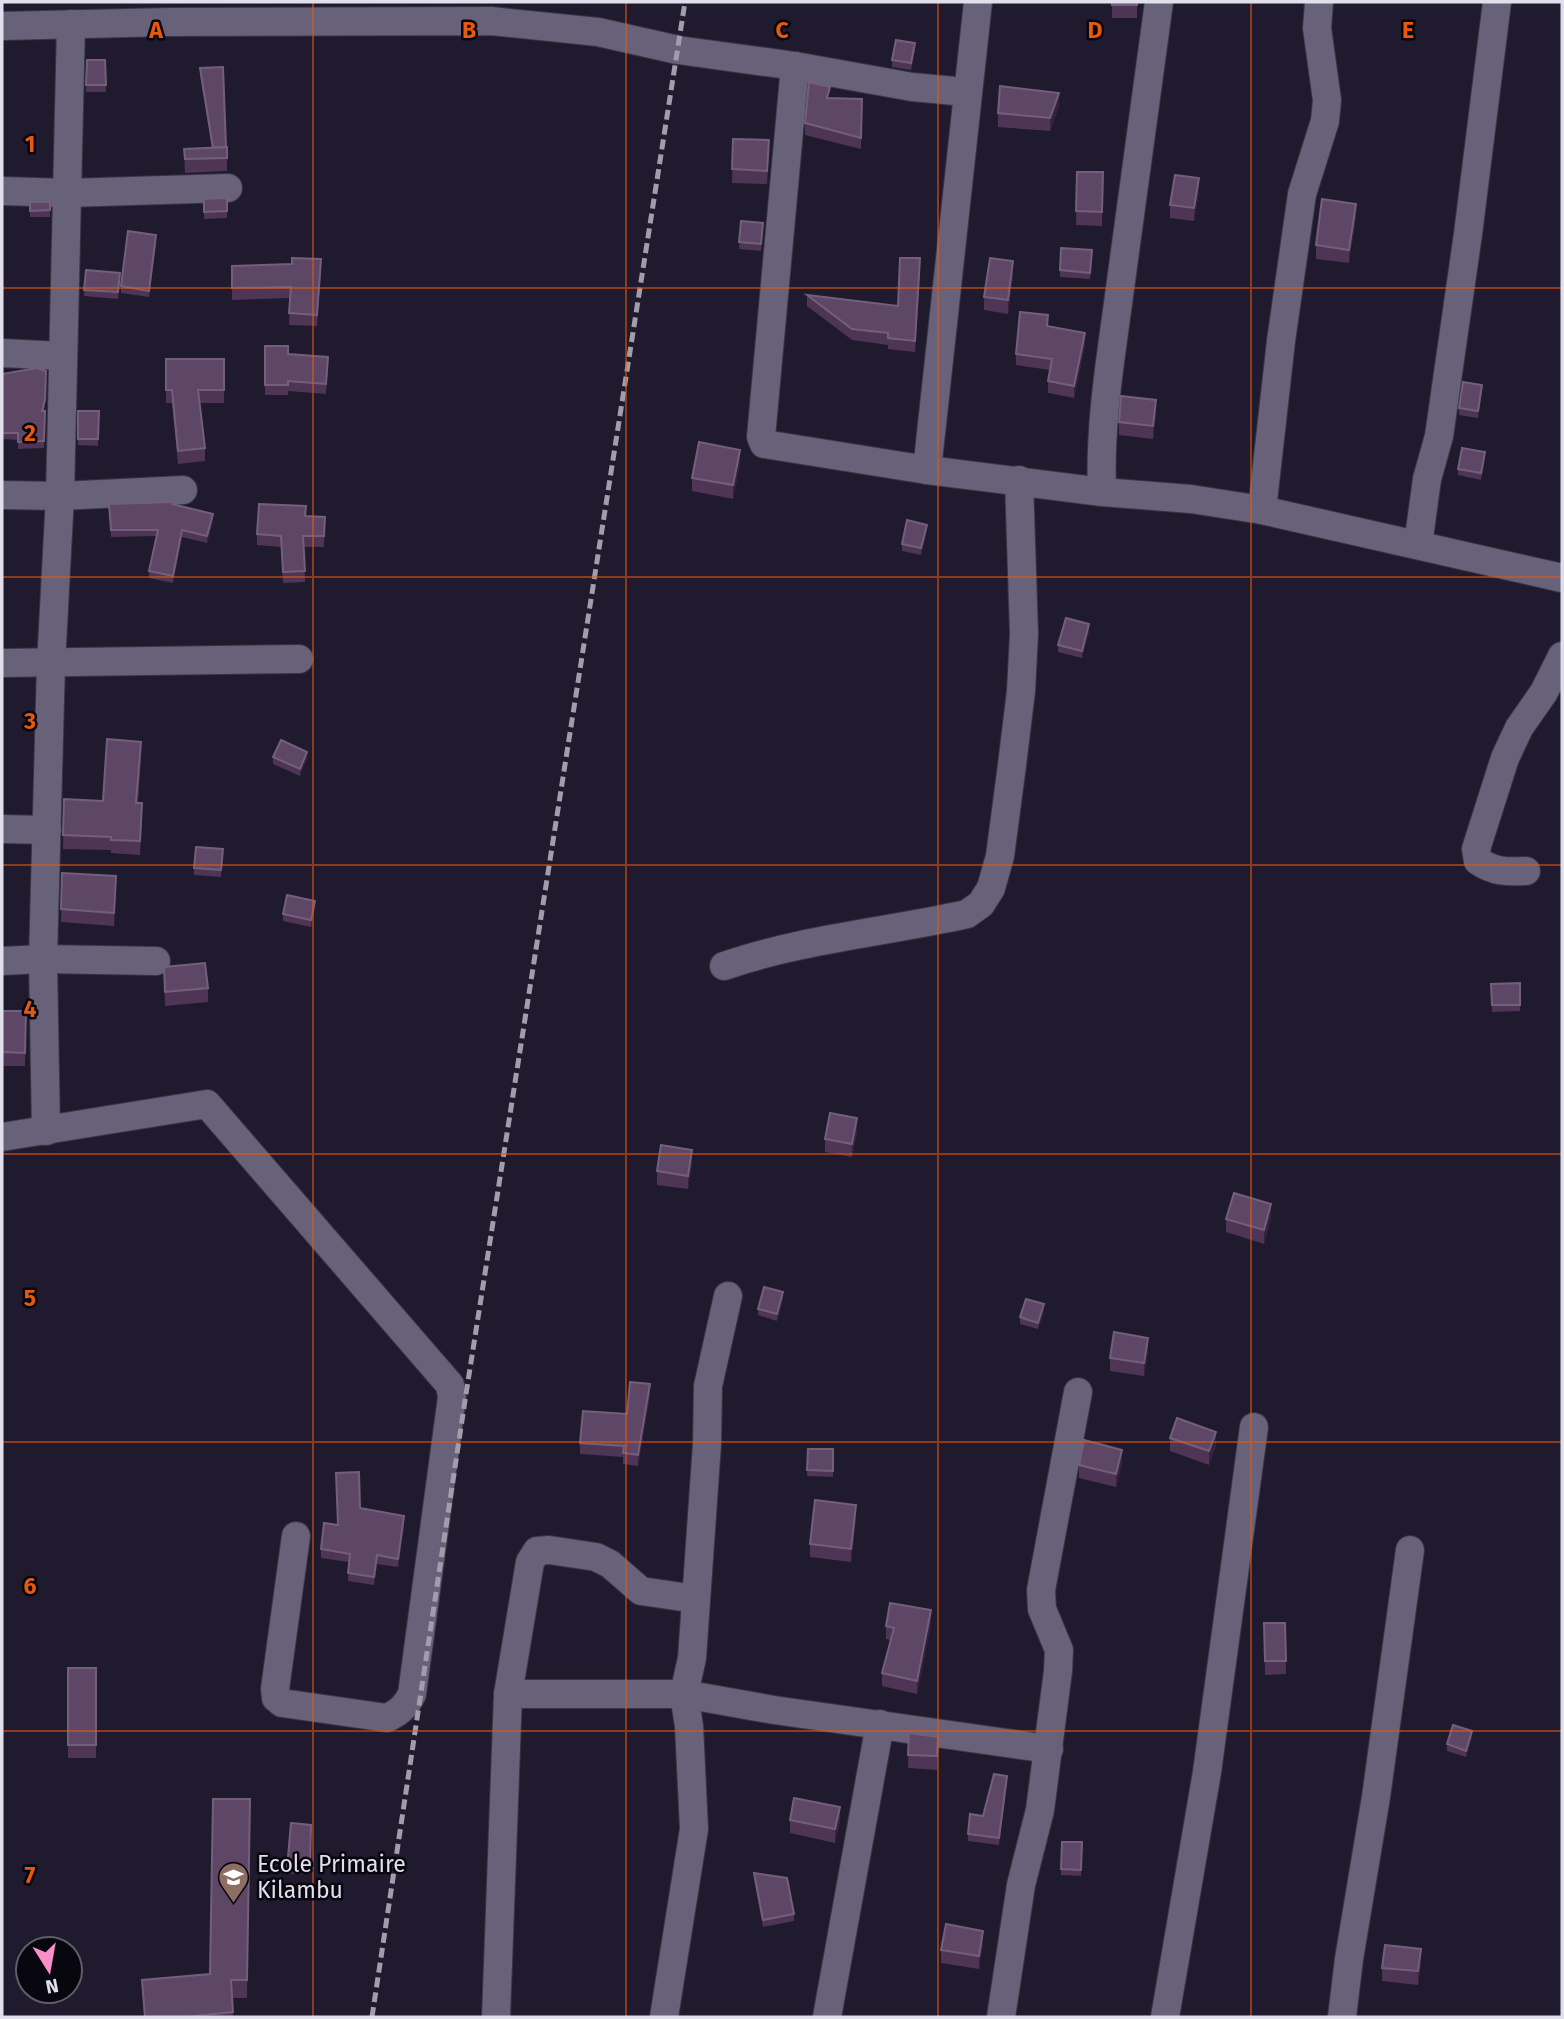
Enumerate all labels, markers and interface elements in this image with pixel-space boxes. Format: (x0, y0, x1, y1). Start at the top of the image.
text: A (148, 16, 163, 44)
text: B (462, 16, 476, 44)
text: C (775, 16, 789, 44)
text: D (1088, 16, 1103, 44)
text: E (1402, 16, 1414, 44)
text: 1 (25, 130, 35, 158)
text: 2 (24, 419, 36, 447)
text: 3 (23, 707, 36, 735)
text: 4 (24, 995, 37, 1023)
text: 5 (24, 1284, 36, 1312)
text: 6 (24, 1572, 37, 1600)
place label: Ecole Primaire Kilambu (257, 1850, 406, 1904)
school or university icon: Ecole Primaire Kilambu (217, 1860, 251, 1904)
text: 7 (25, 1861, 36, 1889)
north arrow (14, 1935, 84, 2005)
text: N (44, 1974, 61, 1999)

